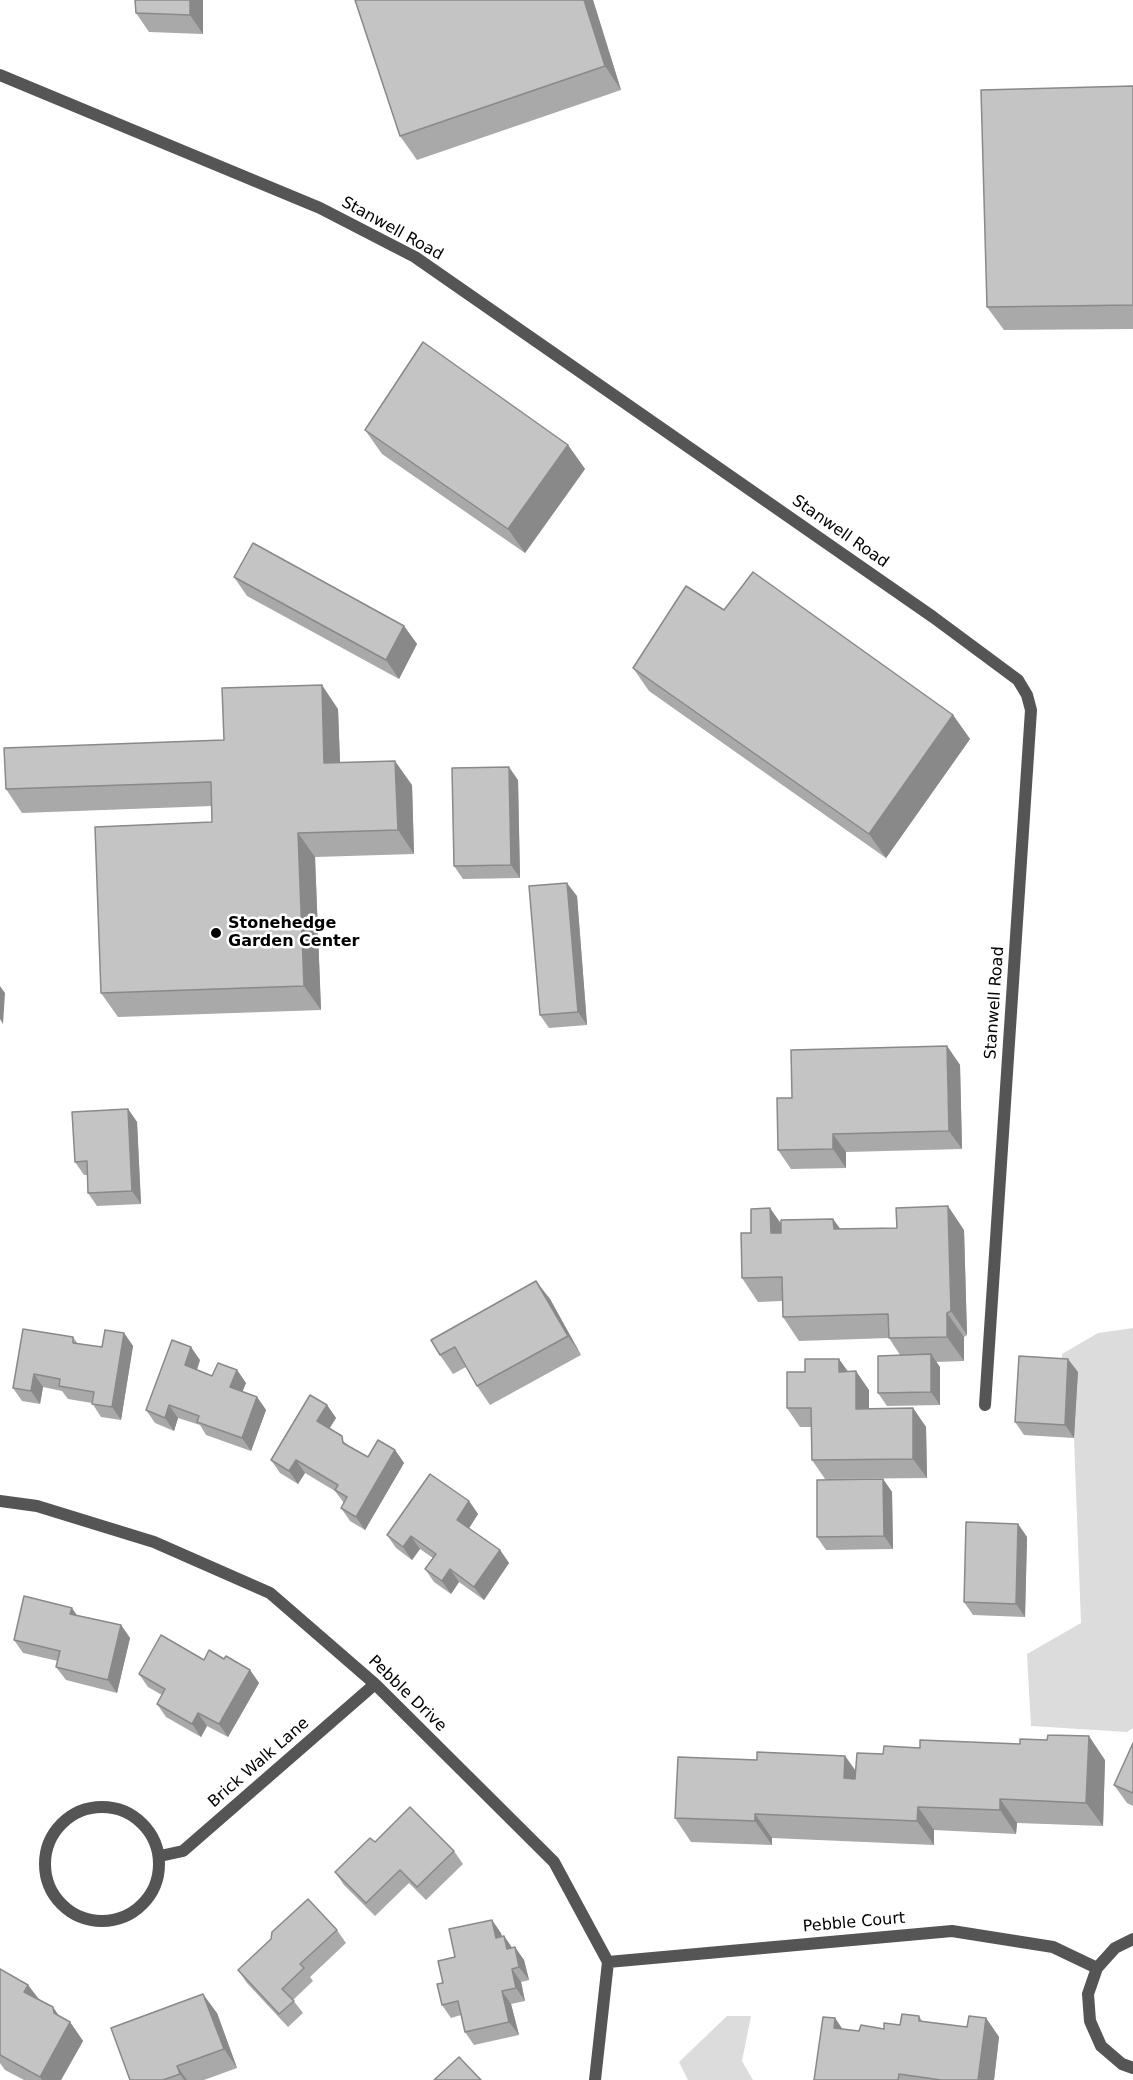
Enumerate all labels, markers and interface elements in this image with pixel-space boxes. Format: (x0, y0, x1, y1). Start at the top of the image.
street label: Stanwell Road (338, 193, 446, 265)
street label: Stanwell Road (788, 492, 892, 572)
place label: Stonehedge Garden Center (228, 914, 359, 952)
marker: Stonehedge Garden Center (209, 926, 223, 940)
street label: Stanwell Road (981, 946, 1009, 1060)
street label: Pebble Drive (364, 1652, 450, 1736)
street label: Brick Walk Lane (205, 1714, 313, 1812)
street label: Pebble Court (802, 1909, 906, 1937)

